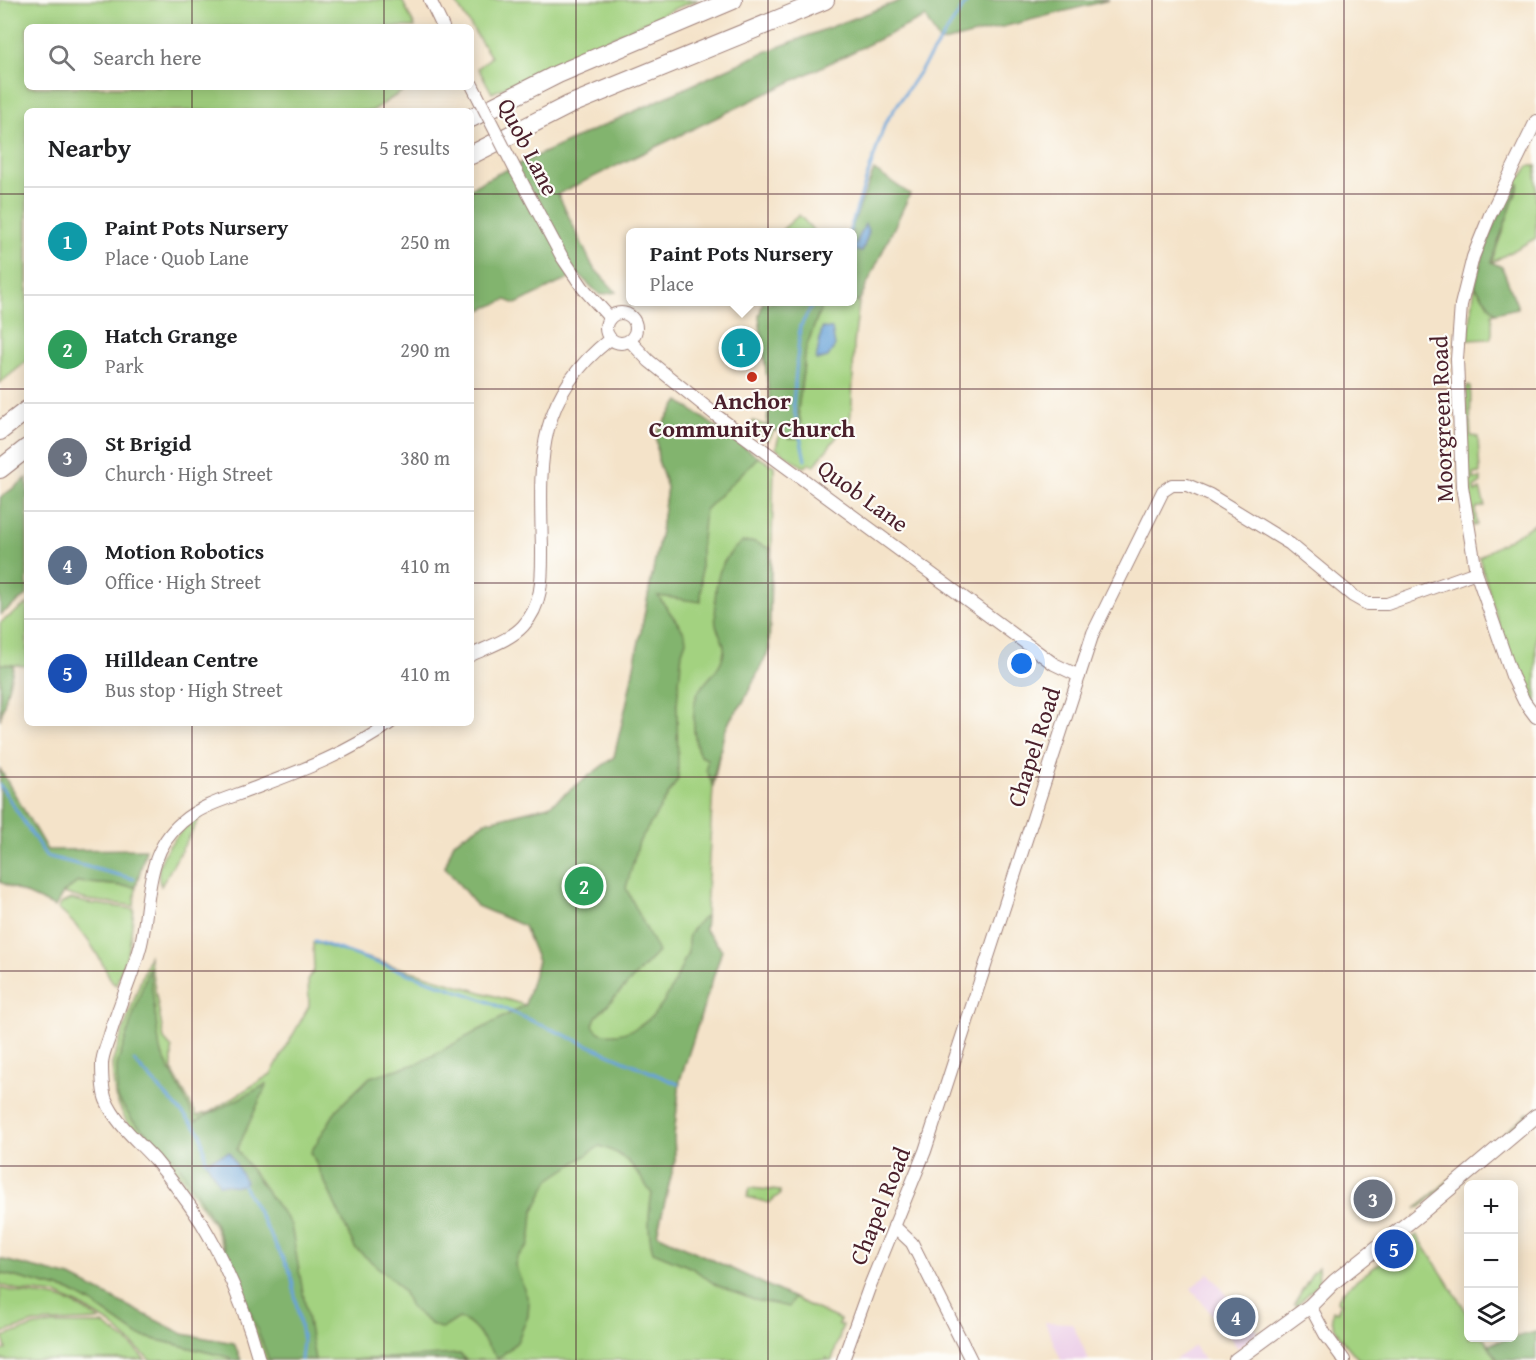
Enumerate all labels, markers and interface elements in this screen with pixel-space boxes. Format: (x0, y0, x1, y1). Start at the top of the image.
search box (24, 24, 474, 90)
icon: search (45, 41, 78, 74)
text: Search here (93, 41, 202, 73)
street label: Quob Lane (489, 92, 568, 202)
text: Nearby (48, 128, 131, 167)
text: 5 results (379, 133, 450, 162)
text: Paint Pots Nursery (105, 211, 288, 243)
text: 1 (62, 227, 73, 256)
text: 250 m (400, 227, 450, 256)
popup (626, 228, 857, 306)
text: Paint Pots Nursery (650, 237, 833, 269)
text: Place · Quob Lane (105, 243, 249, 272)
text: Place (650, 269, 694, 298)
text: Hatch Grange (105, 319, 237, 351)
pin: 1 (722, 326, 760, 370)
text: 2 (62, 335, 73, 364)
text: 290 m (400, 335, 450, 364)
street label: Moorgreen Road (1421, 335, 1462, 503)
text: Park (105, 351, 144, 380)
marker: Anchor Community Church (745, 370, 759, 384)
place label: Anchor Community Church (649, 383, 855, 446)
text: St Brigid (105, 427, 191, 459)
text: 3 (62, 443, 73, 472)
text: 380 m (400, 443, 450, 472)
street label: Quob Lane (810, 450, 916, 541)
text: Church · High Street (105, 459, 273, 488)
text: Motion Robotics (105, 535, 264, 567)
text: 4 (62, 551, 73, 580)
text: 410 m (400, 551, 450, 580)
text: Office · High Street (105, 567, 261, 596)
text: Hilldean Centre (105, 643, 258, 675)
your location (1007, 649, 1036, 678)
text: 5 (62, 659, 73, 688)
text: 410 m (400, 659, 450, 688)
text: Bus stop · High Street (105, 675, 283, 704)
street label: Chapel Road (998, 682, 1069, 811)
pin: 2 (564, 864, 604, 908)
street label: Chapel Road (840, 1141, 919, 1270)
pin: 3 (1354, 1176, 1392, 1222)
map controls (1464, 1180, 1518, 1342)
button: + (1464, 1180, 1518, 1234)
pin: 5 (1374, 1226, 1414, 1272)
button: − (1464, 1234, 1518, 1288)
button: layers (1464, 1288, 1518, 1342)
pin: 4 (1216, 1294, 1256, 1340)

